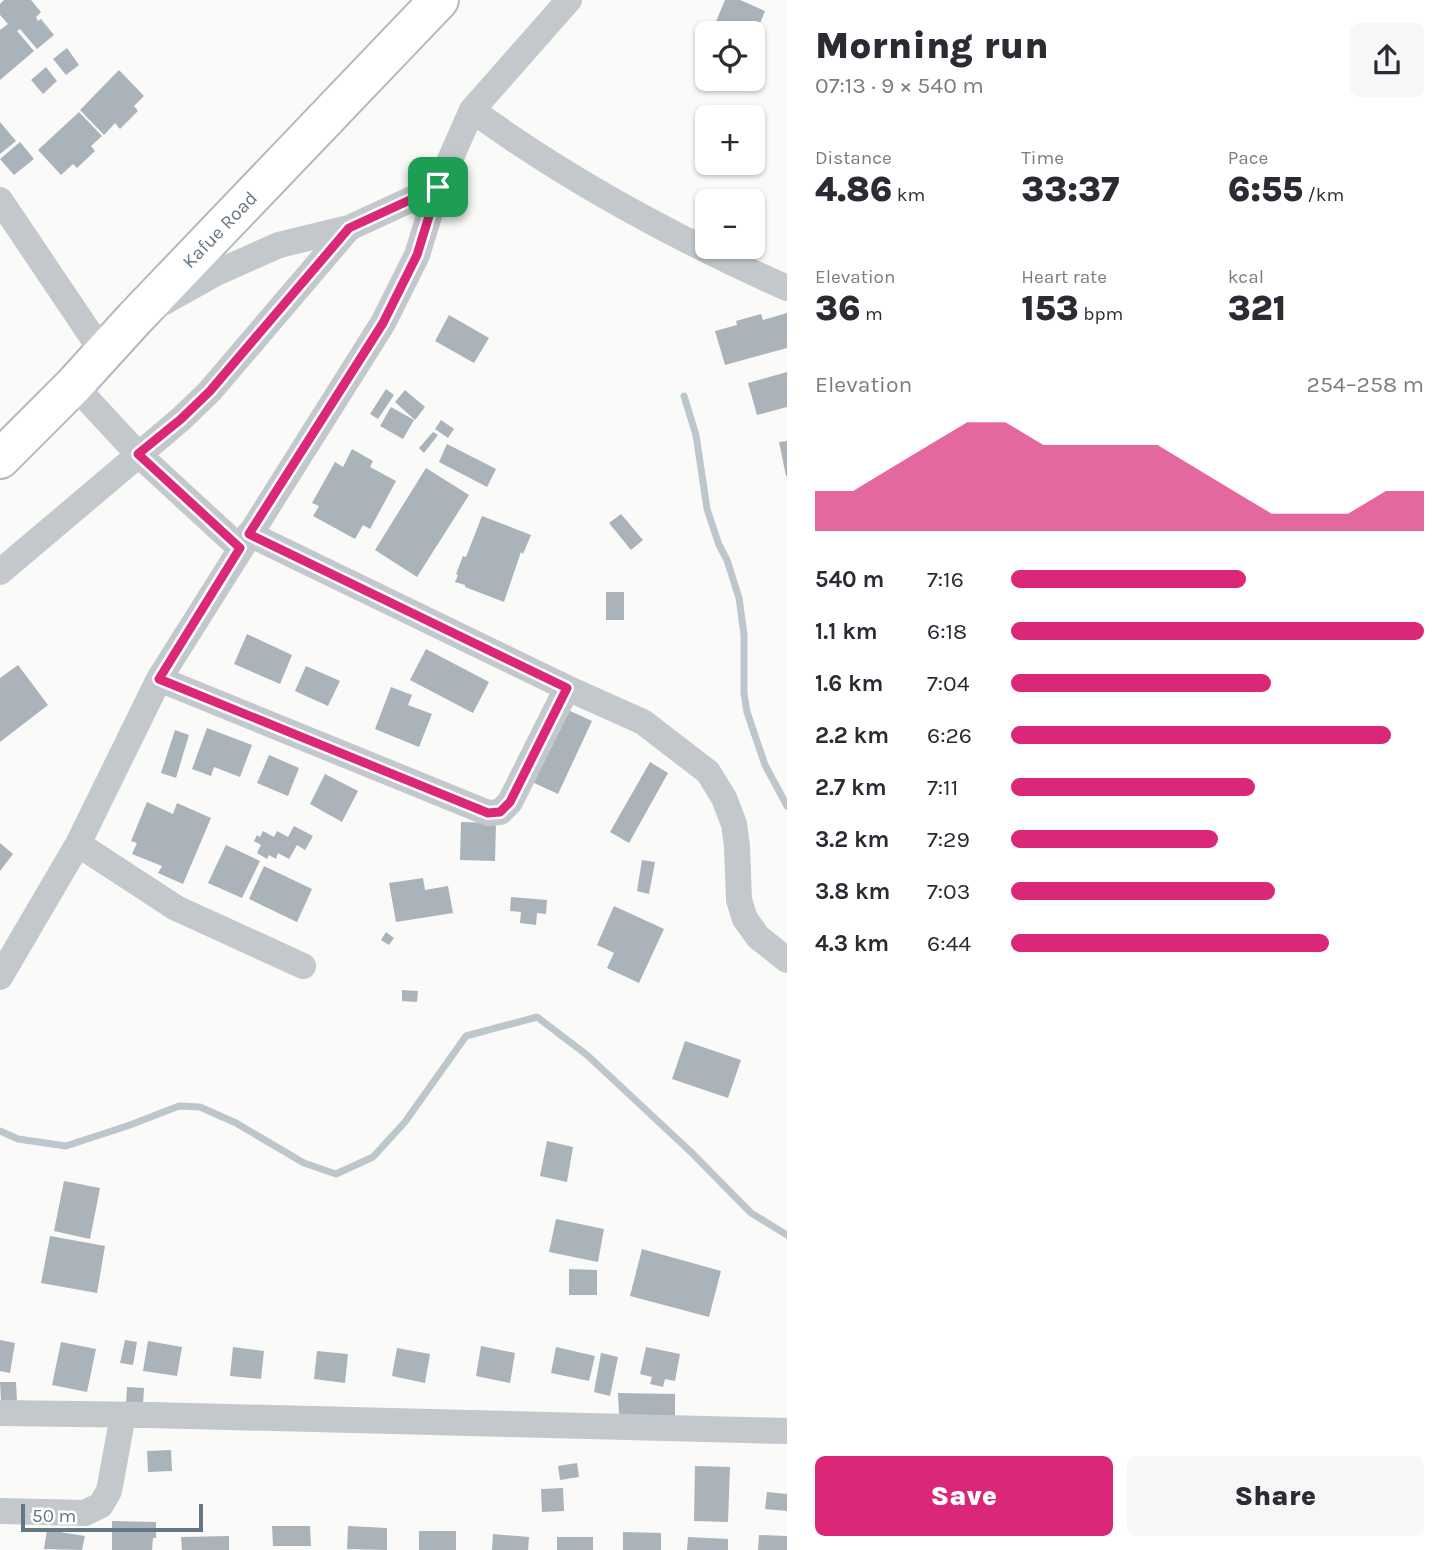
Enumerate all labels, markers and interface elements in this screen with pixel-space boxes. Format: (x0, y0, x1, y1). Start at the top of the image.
map controls (695, 21, 765, 259)
button: locate (695, 21, 765, 91)
text: Morning run (815, 23, 1049, 68)
button: share (1350, 23, 1424, 97)
text: 07:13 · 9 × 540 m (815, 72, 984, 99)
button: + (695, 105, 765, 175)
text: Distance (815, 147, 892, 169)
text: Time (1021, 147, 1064, 169)
text: Pace (1228, 147, 1268, 169)
pin (408, 157, 468, 217)
icon: arrive (419, 168, 457, 206)
text: 4.86 (815, 169, 892, 210)
text: 33:37 (1021, 169, 1119, 210)
text: 6:55 (1228, 169, 1303, 210)
text: km (892, 184, 925, 206)
text: /km (1303, 184, 1344, 206)
street label: Kafue Road (178, 187, 262, 273)
button: − (695, 189, 765, 259)
text: Elevation (815, 266, 895, 288)
text: Heart rate (1021, 266, 1107, 288)
text: kcal (1228, 266, 1264, 288)
text: 36 (815, 288, 860, 329)
text: 153 (1021, 288, 1079, 329)
text: 321 (1228, 288, 1286, 329)
text: m (860, 303, 883, 325)
text: bpm (1079, 303, 1123, 325)
text: Elevation (815, 371, 912, 398)
text: 254–258 m (1307, 371, 1424, 398)
text: 540 m (815, 566, 884, 593)
text: 7:16 (927, 566, 964, 593)
text: 1.1 km (815, 618, 878, 645)
text: 6:18 (927, 618, 967, 645)
text: 1.6 km (815, 670, 883, 697)
text: 7:04 (927, 670, 970, 697)
text: 2.2 km (815, 722, 889, 749)
text: 6:26 (927, 722, 972, 749)
text: 2.7 km (815, 774, 887, 801)
text: 7:11 (927, 774, 958, 801)
text: 3.2 km (815, 826, 889, 853)
text: 7:29 (927, 826, 970, 853)
text: 3.8 km (815, 878, 890, 905)
text: 7:03 (927, 878, 970, 905)
text: 4.3 km (815, 930, 889, 957)
text: 6:44 (927, 930, 971, 957)
button: Save (815, 1456, 1113, 1536)
button: Share (1127, 1456, 1424, 1536)
scale bar (21, 1501, 203, 1533)
text: 50 m (32, 1505, 76, 1527)

